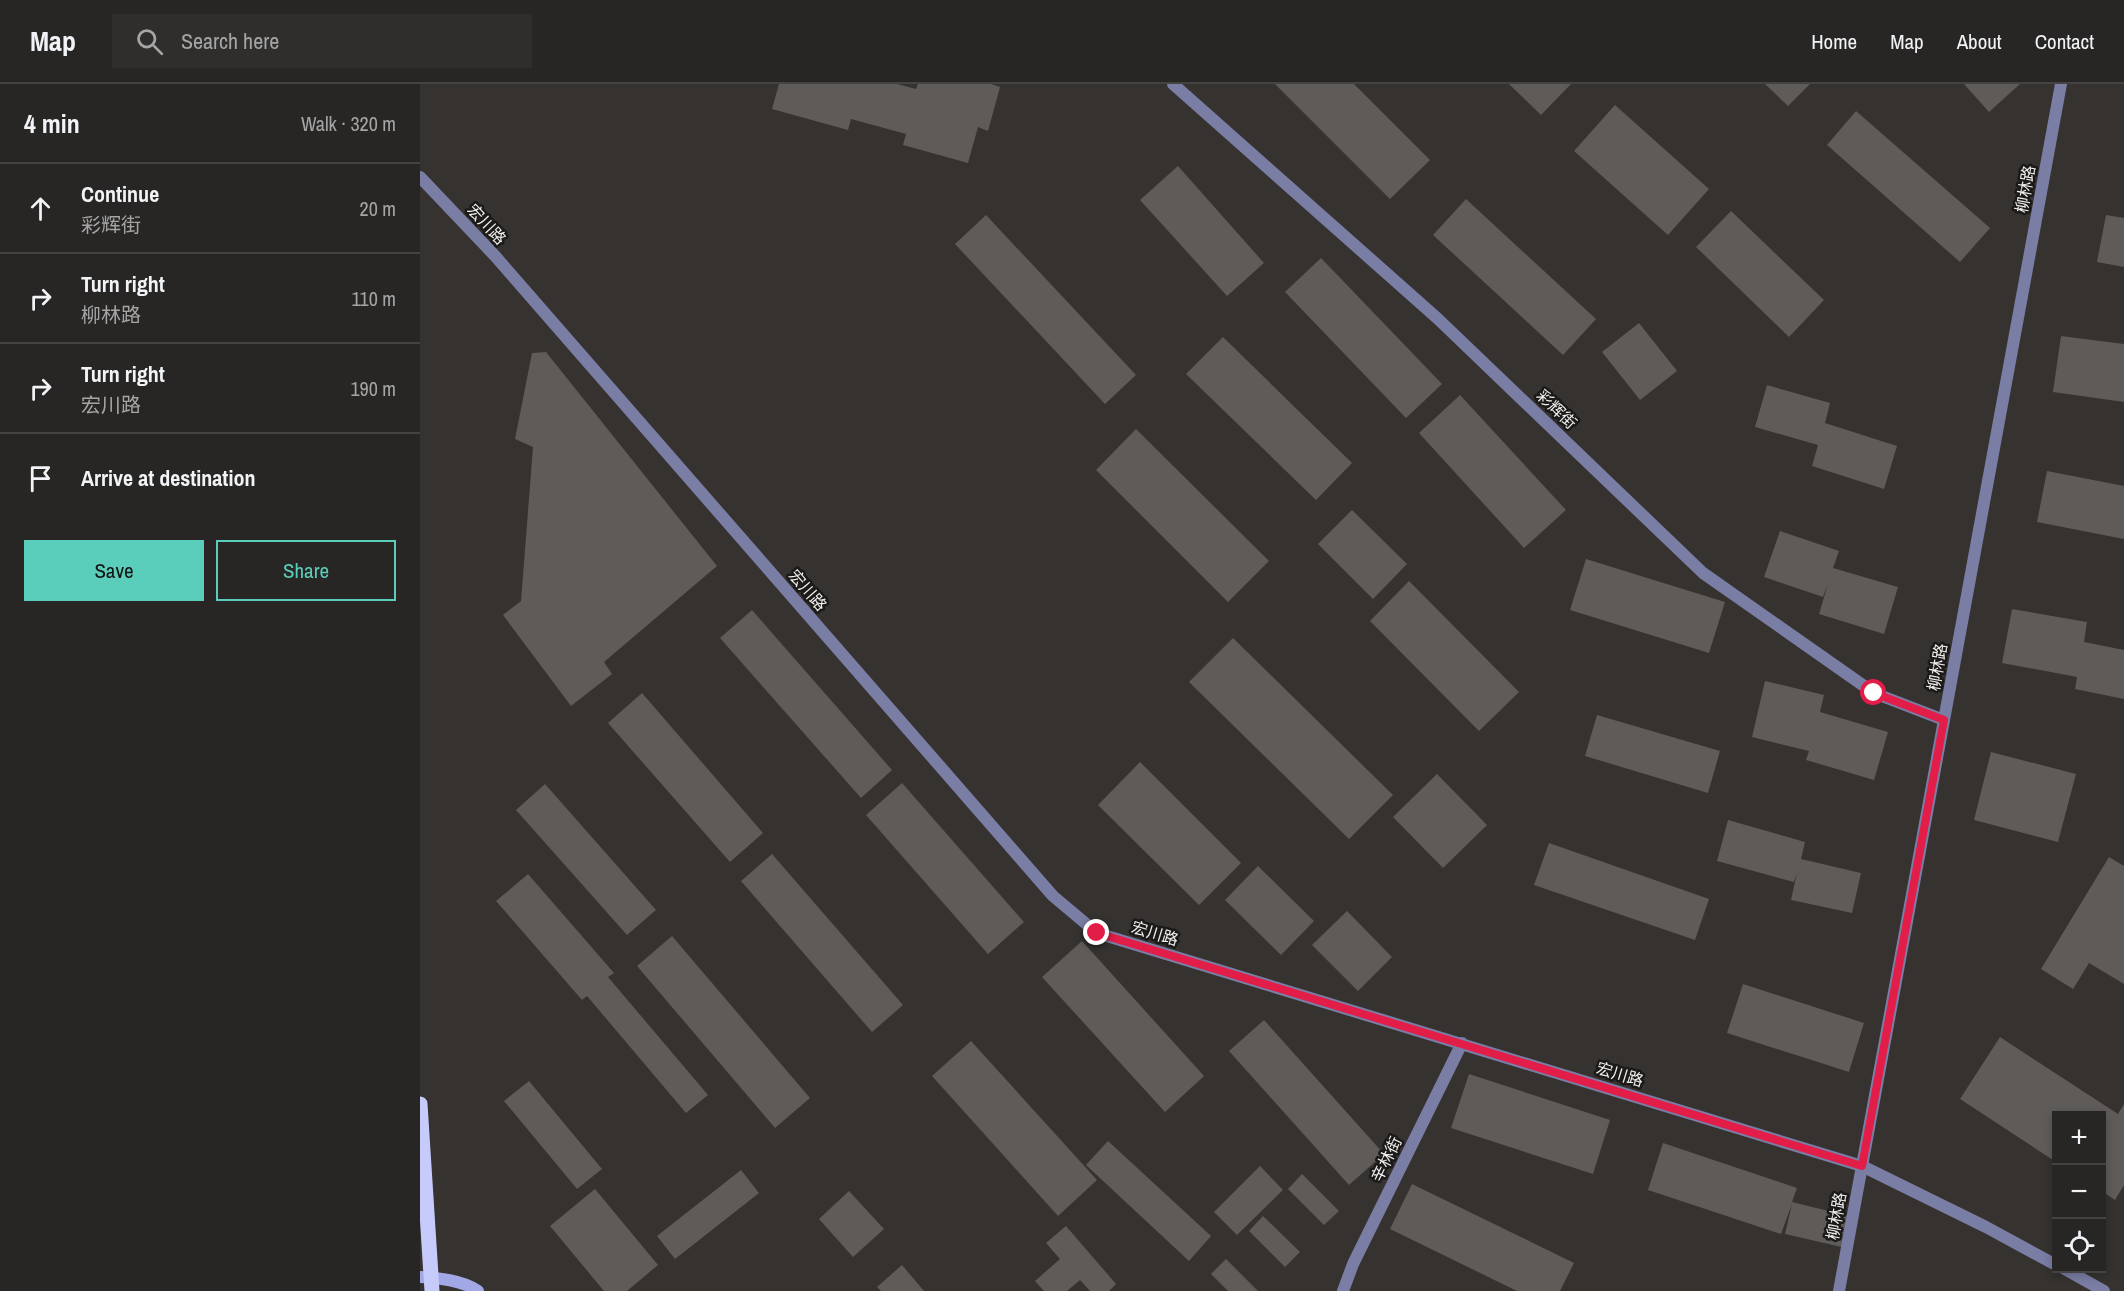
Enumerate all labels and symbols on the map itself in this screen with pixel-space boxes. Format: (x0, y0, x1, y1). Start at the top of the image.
street label: 柳林路 (2010, 163, 2040, 215)
street label: 宏川路 (463, 199, 511, 249)
street label: 彩辉街 (1532, 384, 1582, 434)
street label: 宏川路 (784, 565, 832, 615)
street label: 柳林路 (1922, 641, 1952, 693)
route start (1860, 679, 1886, 705)
street label: 宏川路 (1129, 915, 1181, 951)
route end (1083, 919, 1109, 945)
street label: 宏川路 (1594, 1056, 1646, 1092)
street label: 辛林街 (1366, 1133, 1406, 1185)
street label: 柳林路 (1821, 1190, 1851, 1242)

